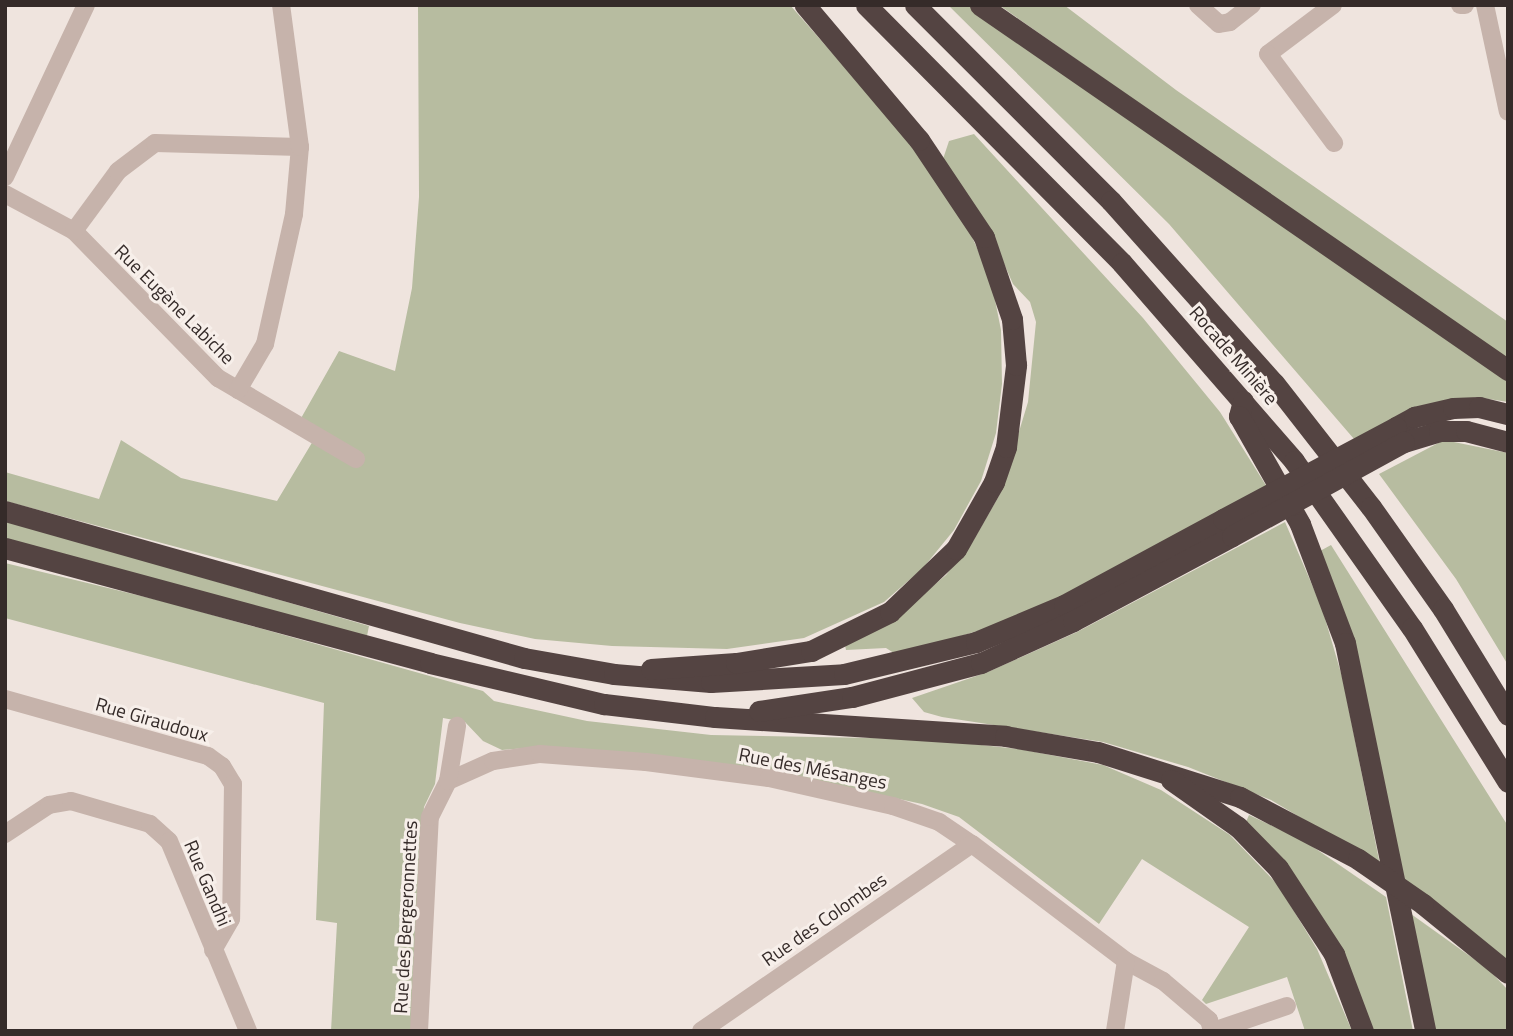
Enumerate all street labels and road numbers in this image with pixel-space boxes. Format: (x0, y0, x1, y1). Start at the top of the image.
street label: Rue Eugène Labiche (110, 239, 240, 369)
street label: Rocade Minière (1185, 301, 1283, 409)
street label: Rue Giraudoux (93, 692, 211, 746)
street label: Rue des Mésanges (737, 742, 889, 794)
street label: Rue des Bergeronnettes (389, 820, 421, 1014)
street label: Rue Gandhi (180, 837, 236, 929)
street label: Rue des Colombes (757, 867, 891, 971)

